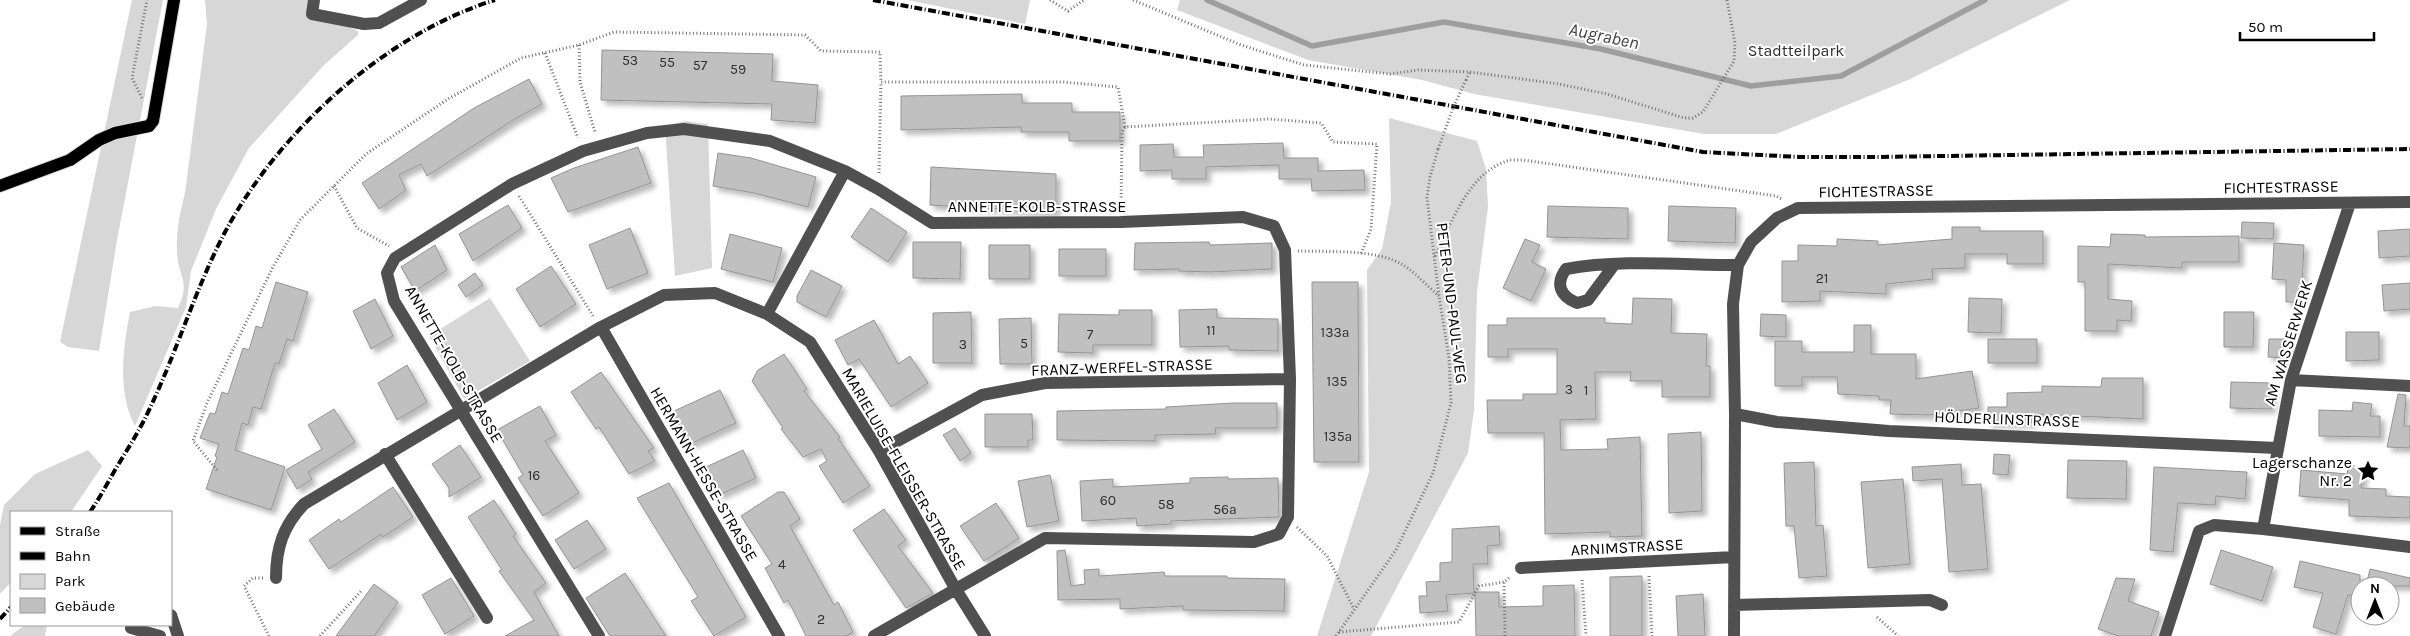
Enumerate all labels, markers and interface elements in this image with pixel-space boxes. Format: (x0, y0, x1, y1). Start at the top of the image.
scale bar (2240, 10, 2374, 42)
water label: Augraben (1567, 18, 1641, 54)
text: 50 m (2248, 18, 2283, 36)
park label: Stadtteilpark (1748, 41, 1844, 60)
house number: 53 (622, 52, 638, 69)
house number: 55 (659, 54, 675, 71)
house number: 57 (693, 57, 708, 74)
house number: 59 (730, 61, 746, 78)
street label: FICHTESTRASSE (2223, 176, 2339, 198)
street label: FICHTESTRASSE (1818, 180, 1934, 202)
street label: ANNETTE-KOLB-STRASSE (948, 197, 1126, 216)
street label: PETER-UND-PAUL-WEG (1433, 221, 1471, 385)
house number: 21 (1816, 270, 1828, 287)
street label: AM WASSERWERK (2260, 278, 2316, 408)
street label: ANNETTE-KOLB-STRASSE (401, 282, 507, 446)
house number: 11 (1206, 322, 1216, 339)
house number: 133a (1321, 324, 1349, 341)
house number: 7 (1087, 326, 1094, 343)
house number: 5 (1020, 335, 1028, 352)
house number: 3 (959, 336, 967, 353)
street label: FRANZ-WERFEL-STRASSE (1031, 354, 1213, 380)
street label: MARIELUISE-FLEISSER-STRASSE (838, 364, 970, 574)
house number: 135 (1327, 373, 1347, 390)
house number: 3 (1565, 381, 1573, 398)
house number: 1 (1584, 382, 1588, 399)
street label: HERMANN-HESSE-STRASSE (646, 383, 762, 565)
street label: HÖLDERLINSTRASSE (1934, 407, 2080, 431)
house number: 135a (1324, 428, 1352, 445)
place label: Lagerschanze Nr. 2 (2252, 453, 2352, 490)
place icon: Lagerschanze Nr. 2 (2355, 458, 2381, 484)
house number: 16 (528, 467, 540, 484)
house number: 60 (1100, 492, 1116, 509)
house number: 58 (1158, 496, 1174, 513)
house number: 56a (1213, 501, 1237, 518)
legend (10, 511, 172, 626)
text: Straße (55, 522, 100, 540)
street label: ARNIMSTRASSE (1570, 535, 1684, 559)
text: Bahn (55, 547, 91, 565)
house number: 4 (778, 556, 786, 573)
text: Park (55, 572, 85, 590)
north arrow (2350, 576, 2400, 626)
text: N (2370, 580, 2380, 597)
text: Gebäude (55, 597, 115, 615)
house number: 2 (817, 611, 825, 628)

